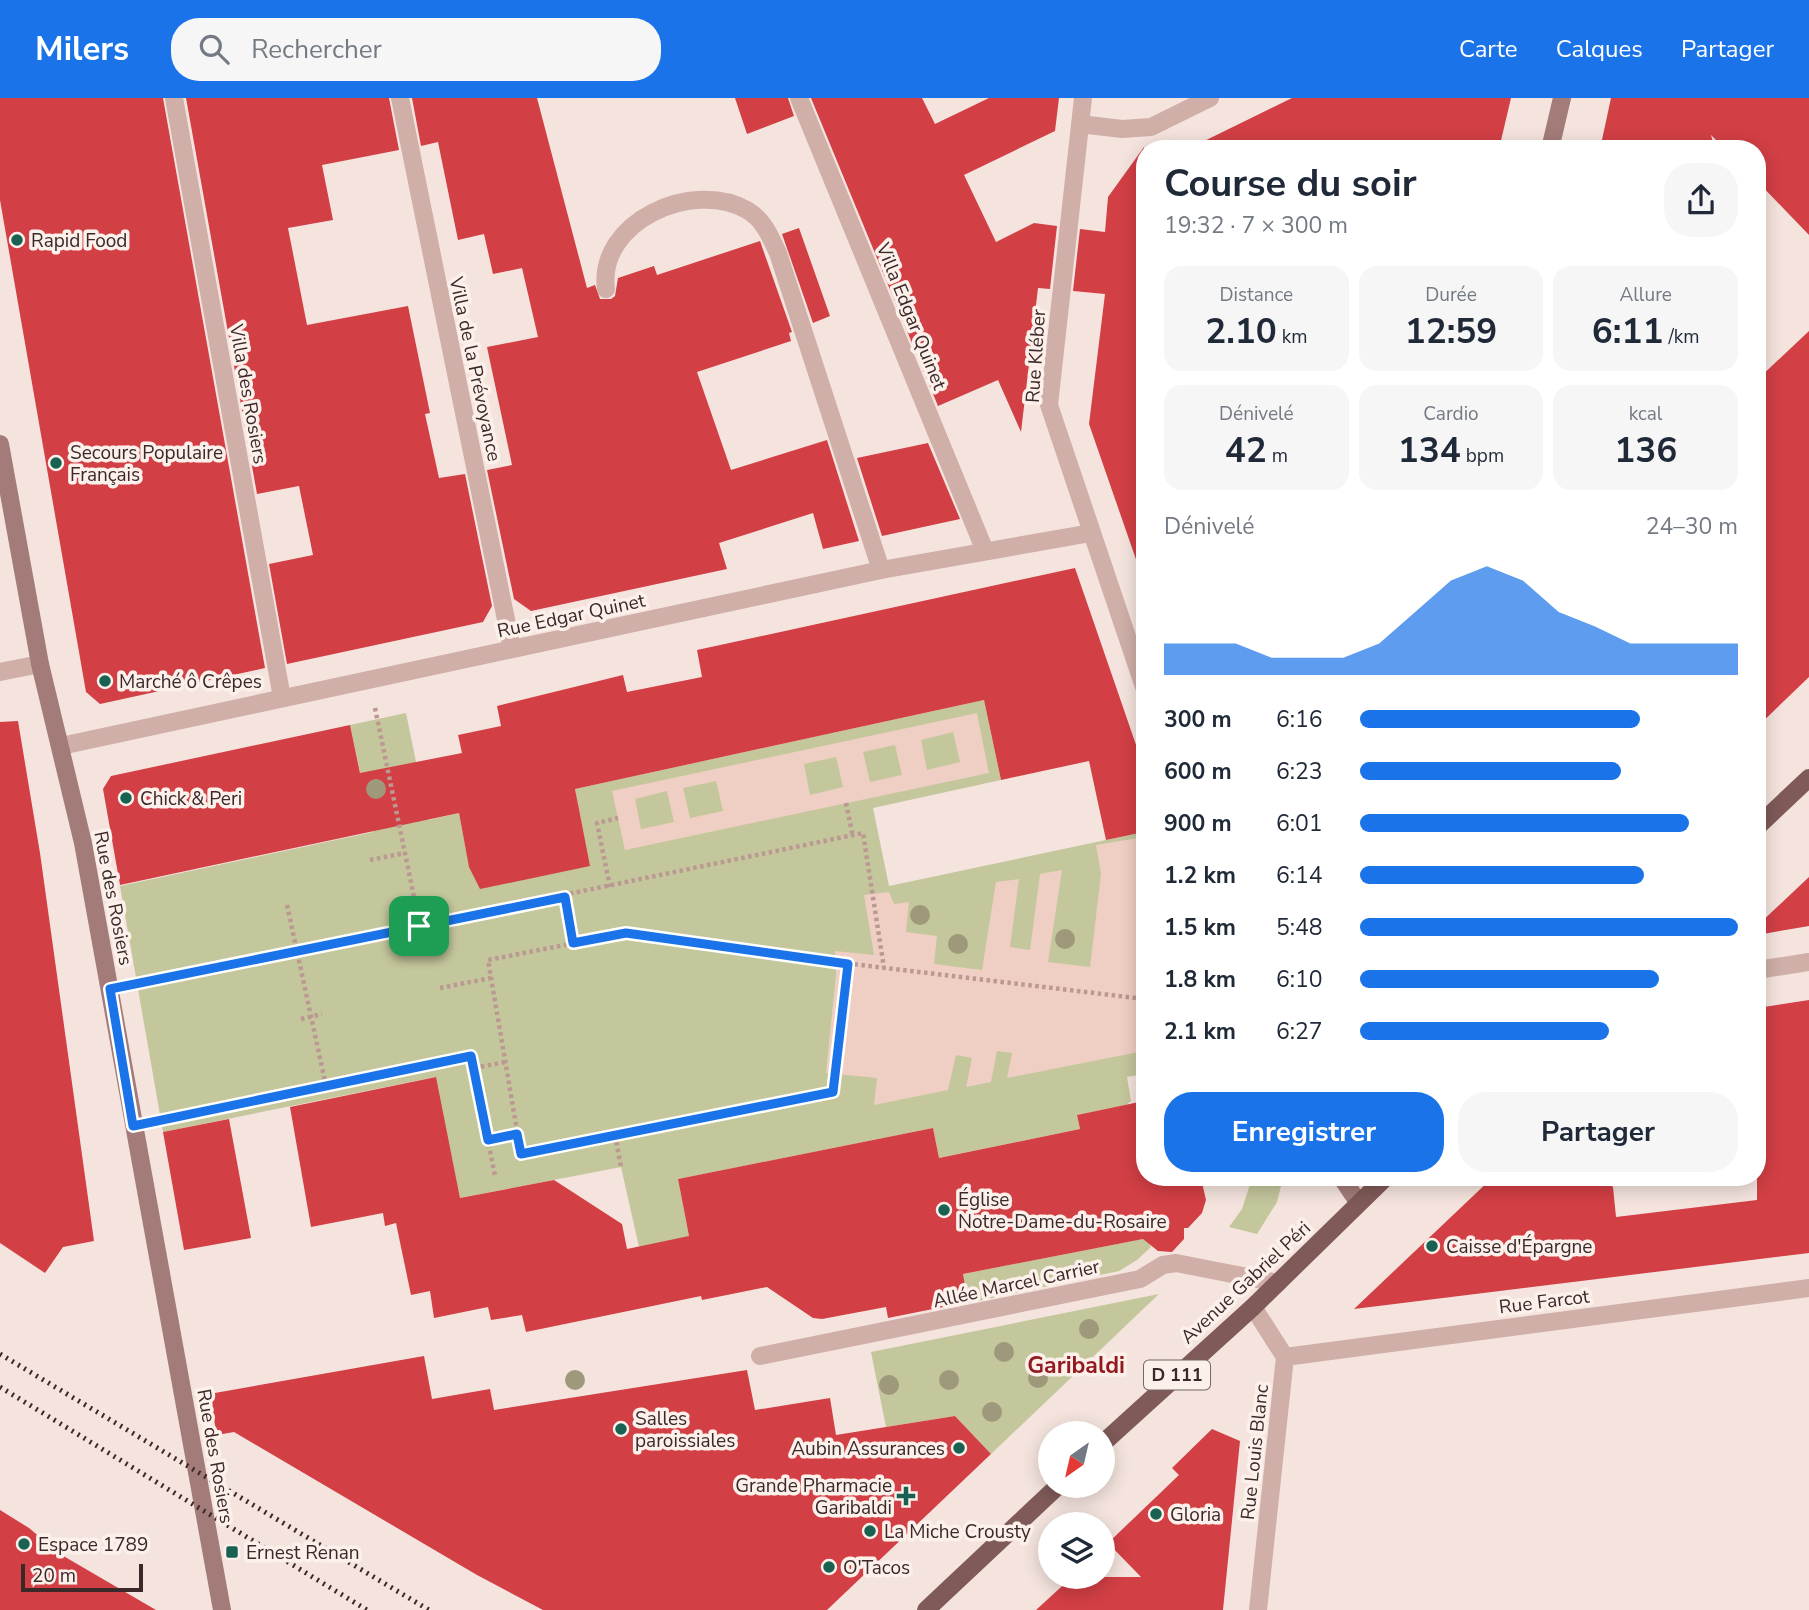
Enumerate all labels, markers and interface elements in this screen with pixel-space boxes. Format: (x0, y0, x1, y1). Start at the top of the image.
search box (171, 18, 661, 81)
text: Milers (35, 27, 129, 72)
icon: search (195, 30, 233, 68)
text: Rechercher (251, 32, 382, 67)
text: Carte (1459, 33, 1518, 65)
text: Calques (1556, 33, 1643, 65)
text: Partager (1681, 33, 1774, 65)
text: Course du soir (1164, 158, 1417, 209)
button: share (1664, 163, 1738, 237)
text: 19:32 · 7 × 300 m (1164, 210, 1348, 241)
place label: Rapid Food (31, 228, 127, 254)
marker: Rapid Food (9, 232, 25, 248)
street label: Villa Edgar Quinet (869, 238, 952, 394)
street label: Villa de la Prévoyance (443, 274, 507, 464)
text: Distance (1219, 282, 1293, 308)
text: Durée (1425, 282, 1477, 308)
text: Allure (1619, 282, 1672, 308)
street label: Rue Kléber (1020, 308, 1052, 404)
text: 2.10 (1205, 308, 1277, 355)
text: 12:59 (1405, 308, 1497, 355)
text: 6:11 (1592, 308, 1664, 355)
street label: Villa des Rosiers (223, 321, 273, 466)
text: km (1277, 324, 1308, 350)
text: /km (1664, 324, 1699, 350)
text: Dénivelé (1219, 401, 1294, 427)
text: Cardio (1423, 401, 1479, 427)
text: kcal (1629, 401, 1663, 427)
text: 42 (1225, 427, 1267, 474)
text: 134 (1398, 427, 1461, 474)
text: 136 (1614, 427, 1677, 474)
place label: Secours Populaire Français (70, 440, 223, 488)
text: m (1267, 443, 1288, 469)
text: bpm (1461, 443, 1504, 469)
marker: Secours Populaire Français (48, 455, 64, 471)
text: Dénivelé (1164, 511, 1255, 542)
text: 24–30 m (1646, 511, 1738, 542)
street label: Rue Edgar Quinet (495, 588, 648, 644)
place label: Marché ô Crêpes (119, 669, 262, 695)
marker: Marché ô Crêpes (97, 673, 113, 689)
text: 300 m (1164, 704, 1232, 735)
text: 6:16 (1276, 704, 1323, 735)
text: 600 m (1164, 756, 1232, 787)
text: 6:23 (1276, 756, 1323, 787)
place label: Chick & Peri (140, 786, 242, 812)
marker: Chick & Peri (118, 790, 134, 806)
text: 900 m (1164, 808, 1232, 839)
text: 6:01 (1276, 808, 1323, 839)
street label: Rue des Rosiers (87, 829, 139, 967)
text: 1.2 km (1164, 860, 1236, 891)
text: 6:14 (1276, 860, 1323, 891)
pin (389, 896, 449, 956)
icon: arrive (400, 907, 438, 945)
text: 1.5 km (1164, 912, 1236, 943)
text: 5:48 (1276, 912, 1323, 943)
text: 1.8 km (1164, 964, 1236, 995)
text: 6:10 (1276, 964, 1323, 995)
text: 2.1 km (1164, 1016, 1236, 1047)
text: 6:27 (1276, 1016, 1323, 1047)
button: Enregistrer (1164, 1092, 1444, 1172)
button: Partager (1458, 1092, 1738, 1172)
place label: Église Notre-Dame-du-Rosaire (958, 1187, 1167, 1235)
marker: Église Notre-Dame-du-Rosaire (936, 1202, 952, 1218)
street label: Avenue Gabriel Péri (1175, 1216, 1316, 1350)
place label: Caisse d'Épargne (1446, 1234, 1592, 1260)
marker: Caisse d'Épargne (1424, 1238, 1440, 1254)
street label: Allée Marcel Carrier (930, 1254, 1102, 1314)
street label: Rue Farcot (1497, 1284, 1591, 1320)
district label: Garibaldi (1027, 1350, 1125, 1381)
road number: D 111 (1144, 1360, 1210, 1390)
street label: Rue Louis Blanc (1235, 1383, 1275, 1521)
street label: Rue des Rosiers (190, 1387, 240, 1525)
place label: Salles paroissiales (635, 1406, 735, 1454)
marker: Salles paroissiales (613, 1421, 629, 1437)
north arrow (1038, 1421, 1115, 1498)
map controls (1038, 1421, 1115, 1589)
place label: Aubin Assurances (791, 1436, 945, 1462)
marker: Aubin Assurances (951, 1440, 967, 1456)
place label: Grande Pharmacie Garibaldi (735, 1473, 892, 1521)
marker: Grande Pharmacie Garibaldi (898, 1488, 914, 1504)
place label: Gloria (1170, 1502, 1221, 1528)
marker: Gloria (1148, 1506, 1164, 1522)
button: layers (1038, 1512, 1115, 1589)
place label: La Miche Crousty (884, 1519, 1031, 1545)
marker: La Miche Crousty (862, 1523, 878, 1539)
place label: Espace 1789 (38, 1532, 148, 1558)
marker: Espace 1789 (16, 1536, 32, 1552)
place label: Ernest Renan (246, 1540, 360, 1566)
marker: Ernest Renan (224, 1544, 240, 1560)
place label: O'Tacos (843, 1555, 910, 1581)
marker: O'Tacos (821, 1559, 837, 1575)
scale bar (21, 1561, 144, 1593)
text: 20 m (32, 1563, 76, 1589)

